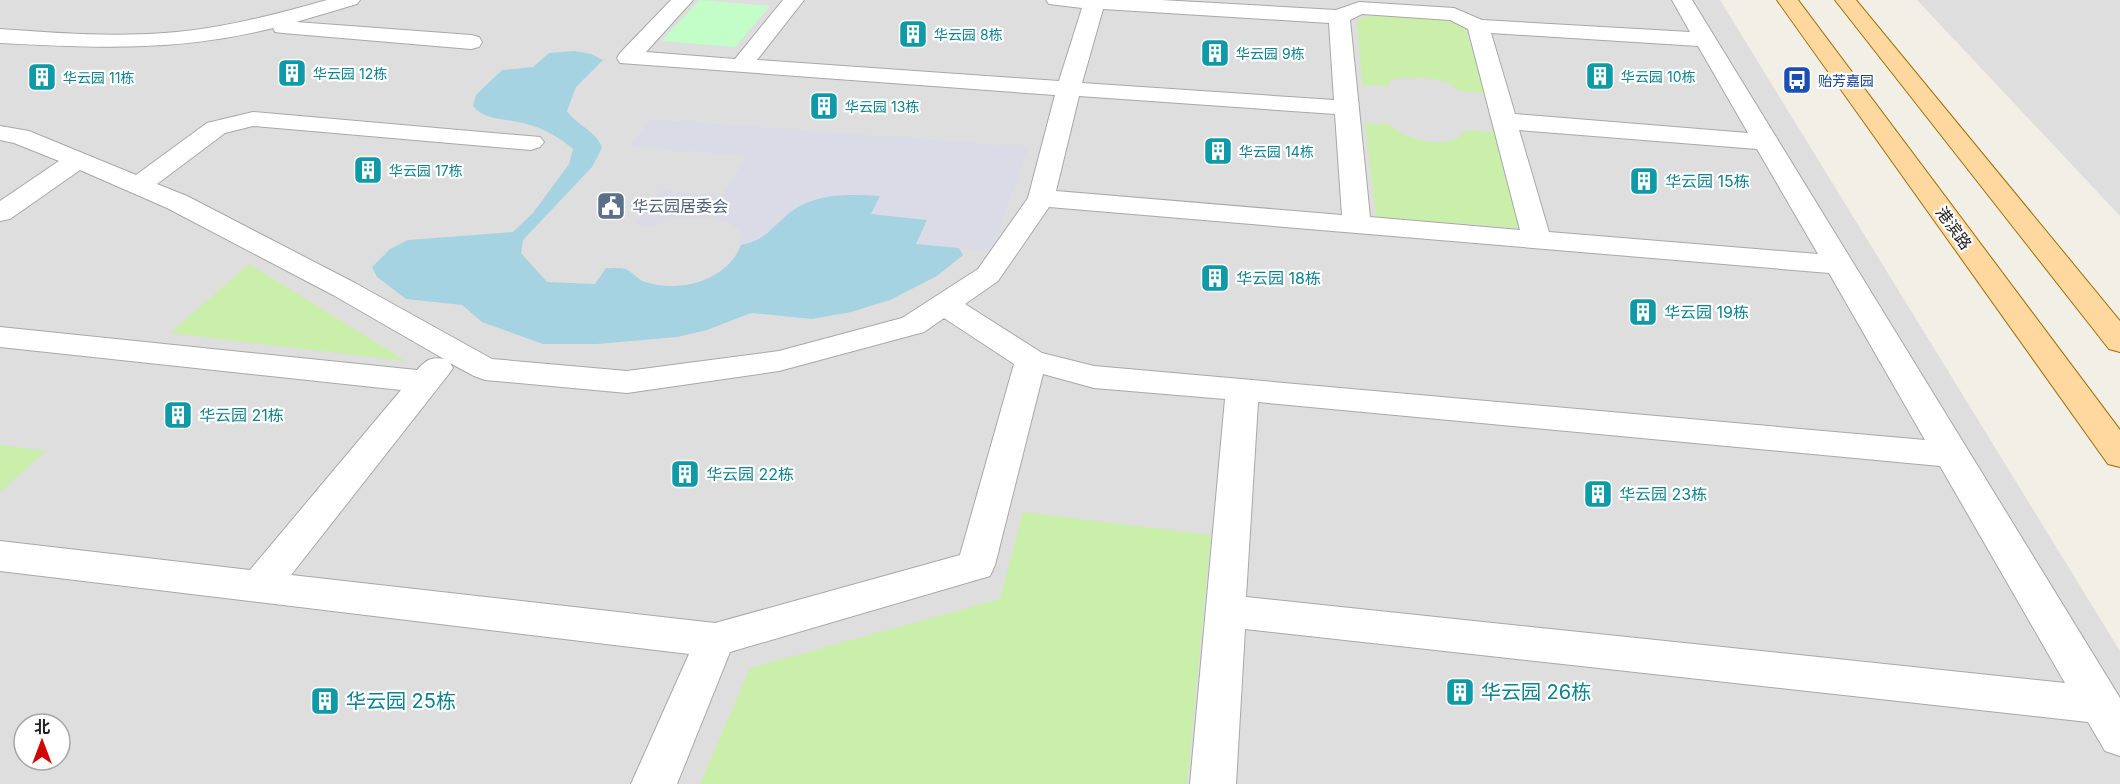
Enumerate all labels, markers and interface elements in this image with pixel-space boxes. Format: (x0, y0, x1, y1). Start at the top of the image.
building icon: 华云园 8栋 (897, 18, 929, 50)
place label: 华云园 8栋 (934, 26, 1003, 43)
building icon: 华云园 9栋 (1199, 37, 1231, 69)
place label: 华云园 9栋 (1236, 45, 1305, 62)
building icon: 华云园 12栋 (276, 57, 308, 89)
building icon: 华云园 10栋 (1584, 60, 1616, 92)
building icon: 华云园 11栋 (26, 61, 58, 93)
bus stop icon: 贻芳嘉园 (1781, 64, 1813, 96)
place label: 华云园 12栋 (313, 65, 387, 82)
place label: 华云园 10栋 (1621, 68, 1695, 85)
place label: 华云园 11栋 (63, 69, 134, 86)
place label: 贻芳嘉园 (1818, 72, 1874, 89)
building icon: 华云园 13栋 (808, 90, 840, 122)
place label: 华云园 13栋 (845, 98, 919, 115)
building icon: 华云园 14栋 (1202, 135, 1234, 167)
place label: 华云园 14栋 (1239, 143, 1314, 160)
building icon: 华云园 17栋 (352, 154, 384, 186)
place label: 华云园 17栋 (389, 162, 463, 179)
building icon: 华云园 15栋 (1628, 165, 1660, 197)
place label: 华云园 15栋 (1665, 171, 1750, 191)
public building icon: 华云园居委会 (595, 190, 627, 222)
place label: 华云园居委会 (632, 196, 728, 216)
street label: 港滨路 (1932, 203, 1976, 253)
building icon: 华云园 18栋 (1199, 262, 1231, 294)
place label: 华云园 18栋 (1236, 268, 1321, 288)
building icon: 华云园 19栋 (1627, 296, 1659, 328)
place label: 华云园 19栋 (1664, 302, 1749, 322)
building icon: 华云园 21栋 (162, 399, 194, 431)
place label: 华云园 21栋 (199, 405, 284, 425)
building icon: 华云园 22栋 (669, 458, 701, 490)
place label: 华云园 22栋 (706, 464, 794, 484)
building icon: 华云园 23栋 (1582, 478, 1614, 510)
place label: 华云园 23栋 (1619, 484, 1707, 504)
building icon: 华云园 26栋 (1444, 676, 1476, 708)
place label: 华云园 26栋 (1481, 680, 1591, 704)
building icon: 华云园 25栋 (309, 685, 341, 717)
place label: 华云园 25栋 (346, 689, 456, 713)
north arrow (12, 712, 72, 772)
text: 北 (34, 717, 50, 737)

